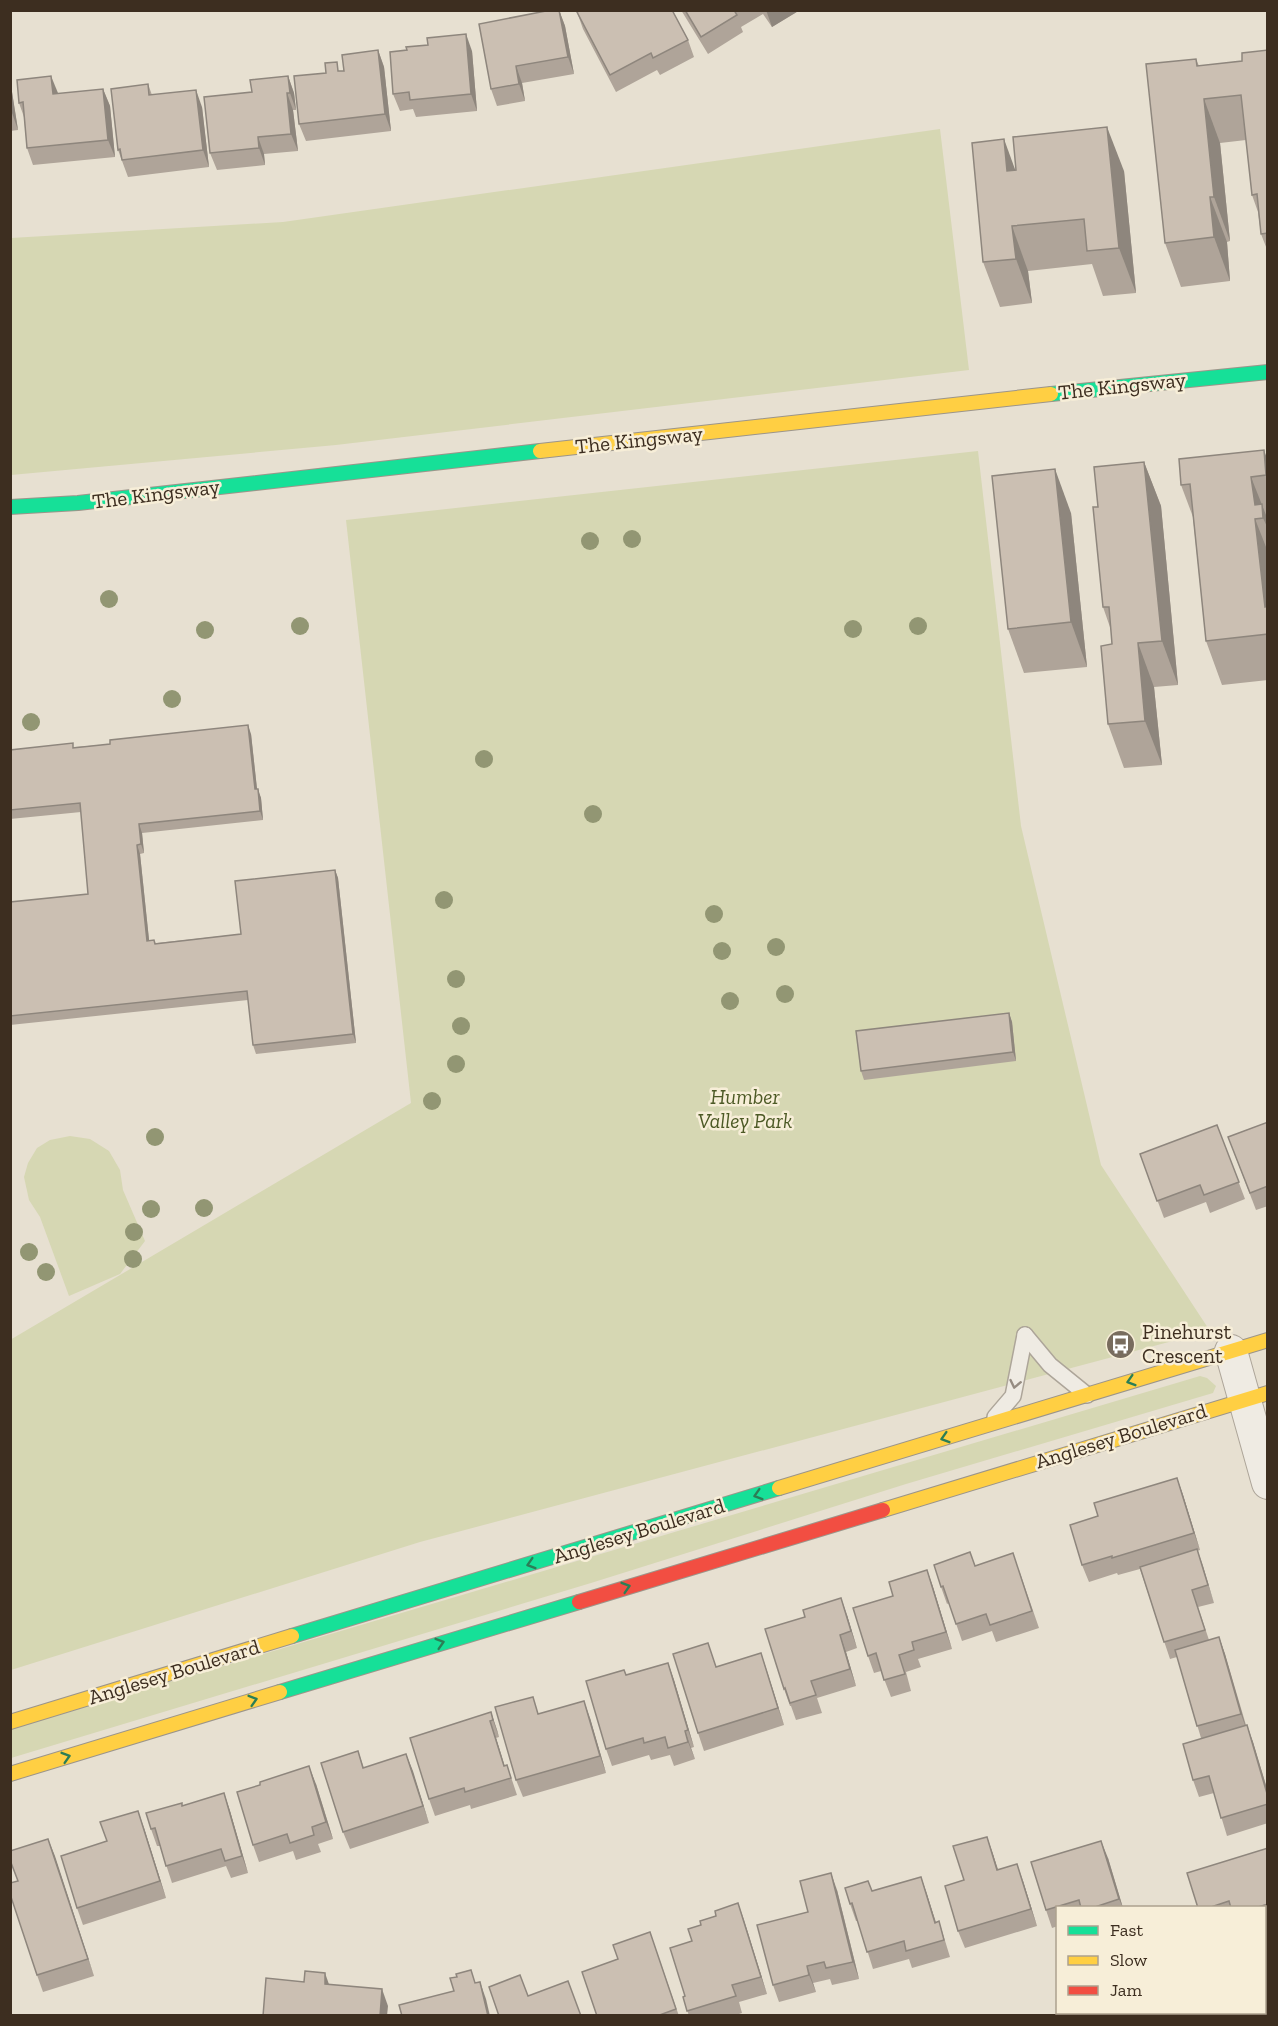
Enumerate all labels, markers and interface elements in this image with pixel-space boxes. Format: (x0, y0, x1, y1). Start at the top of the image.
street label: The Kingsway (1057, 366, 1187, 405)
street label: The Kingsway (574, 420, 704, 459)
street label: The Kingsway (91, 473, 221, 514)
park label: Humber Valley Park (698, 1084, 792, 1133)
place label: Pinehurst Crescent (1142, 1319, 1231, 1368)
bus stop icon: Pinehurst Crescent (1105, 1328, 1137, 1360)
one-way arrow (1126, 1374, 1137, 1386)
one-way arrow (1009, 1379, 1022, 1389)
street label: Anglesey Boulevard (1032, 1397, 1210, 1473)
one-way arrow (940, 1431, 951, 1443)
one-way arrow (753, 1488, 764, 1500)
street label: Anglesey Boulevard (550, 1492, 728, 1568)
one-way arrow (526, 1557, 537, 1569)
one-way arrow (620, 1581, 631, 1594)
street label: Anglesey Boulevard (85, 1633, 263, 1709)
one-way arrow (434, 1638, 445, 1650)
one-way arrow (247, 1695, 258, 1707)
one-way arrow (61, 1752, 71, 1764)
legend (1056, 1906, 1266, 2014)
text: Fast (1110, 1919, 1143, 1941)
text: Slow (1110, 1949, 1147, 1971)
text: Jam (1110, 1979, 1142, 2001)

